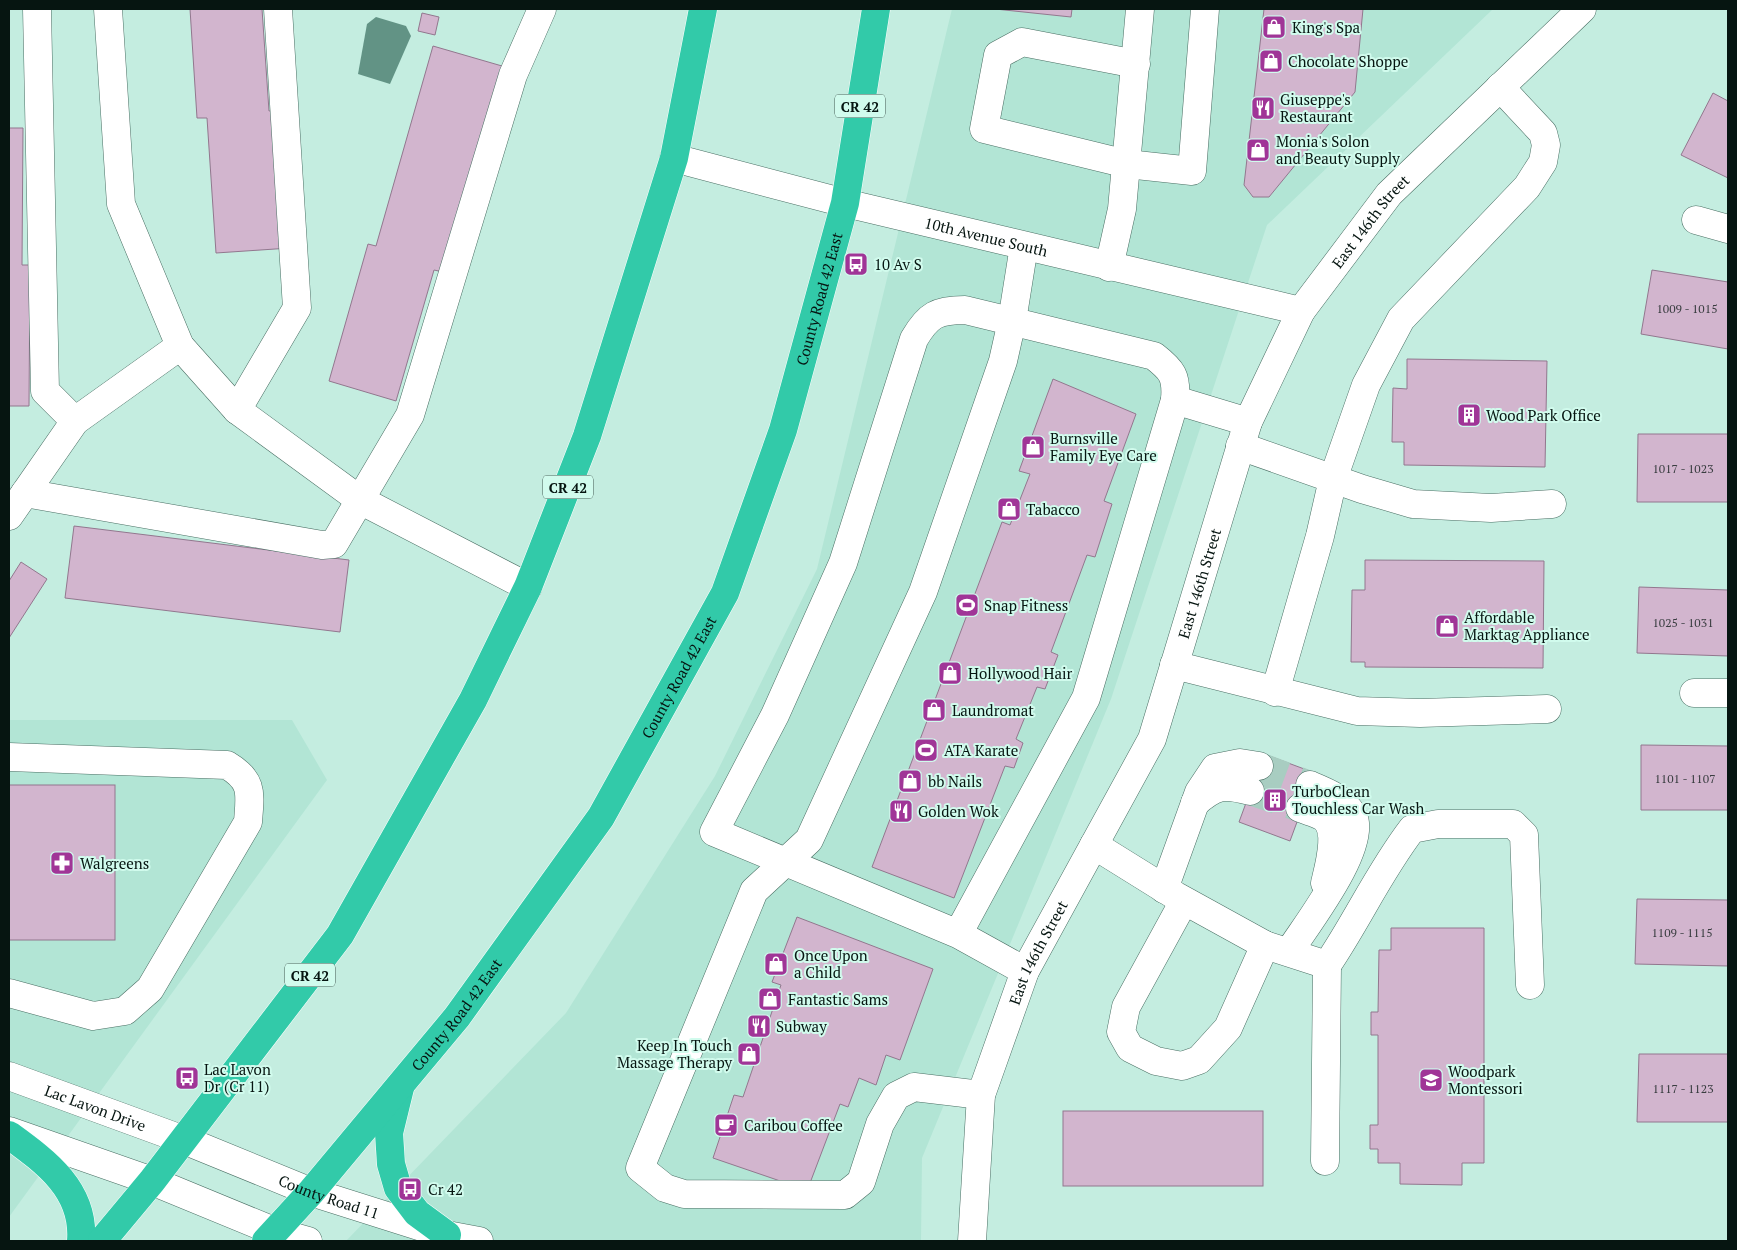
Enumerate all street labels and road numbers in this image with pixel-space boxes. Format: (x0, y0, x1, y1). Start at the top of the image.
road number: CR 42 (835, 94, 885, 118)
street label: East 146th Street (1327, 170, 1414, 272)
street label: 10th Avenue South (923, 212, 1050, 261)
street label: County Road 42 East (791, 230, 847, 368)
road number: CR 42 (543, 476, 593, 498)
street label: East 146th Street (1173, 525, 1225, 641)
street label: County Road 42 East (637, 612, 721, 742)
street label: East 146th Street (1004, 896, 1072, 1007)
street label: County Road 42 East (406, 954, 506, 1075)
road number: CR 42 (285, 964, 335, 986)
street label: Lac Lavon Drive (42, 1080, 149, 1135)
street label: County Road 11 (276, 1170, 382, 1223)

